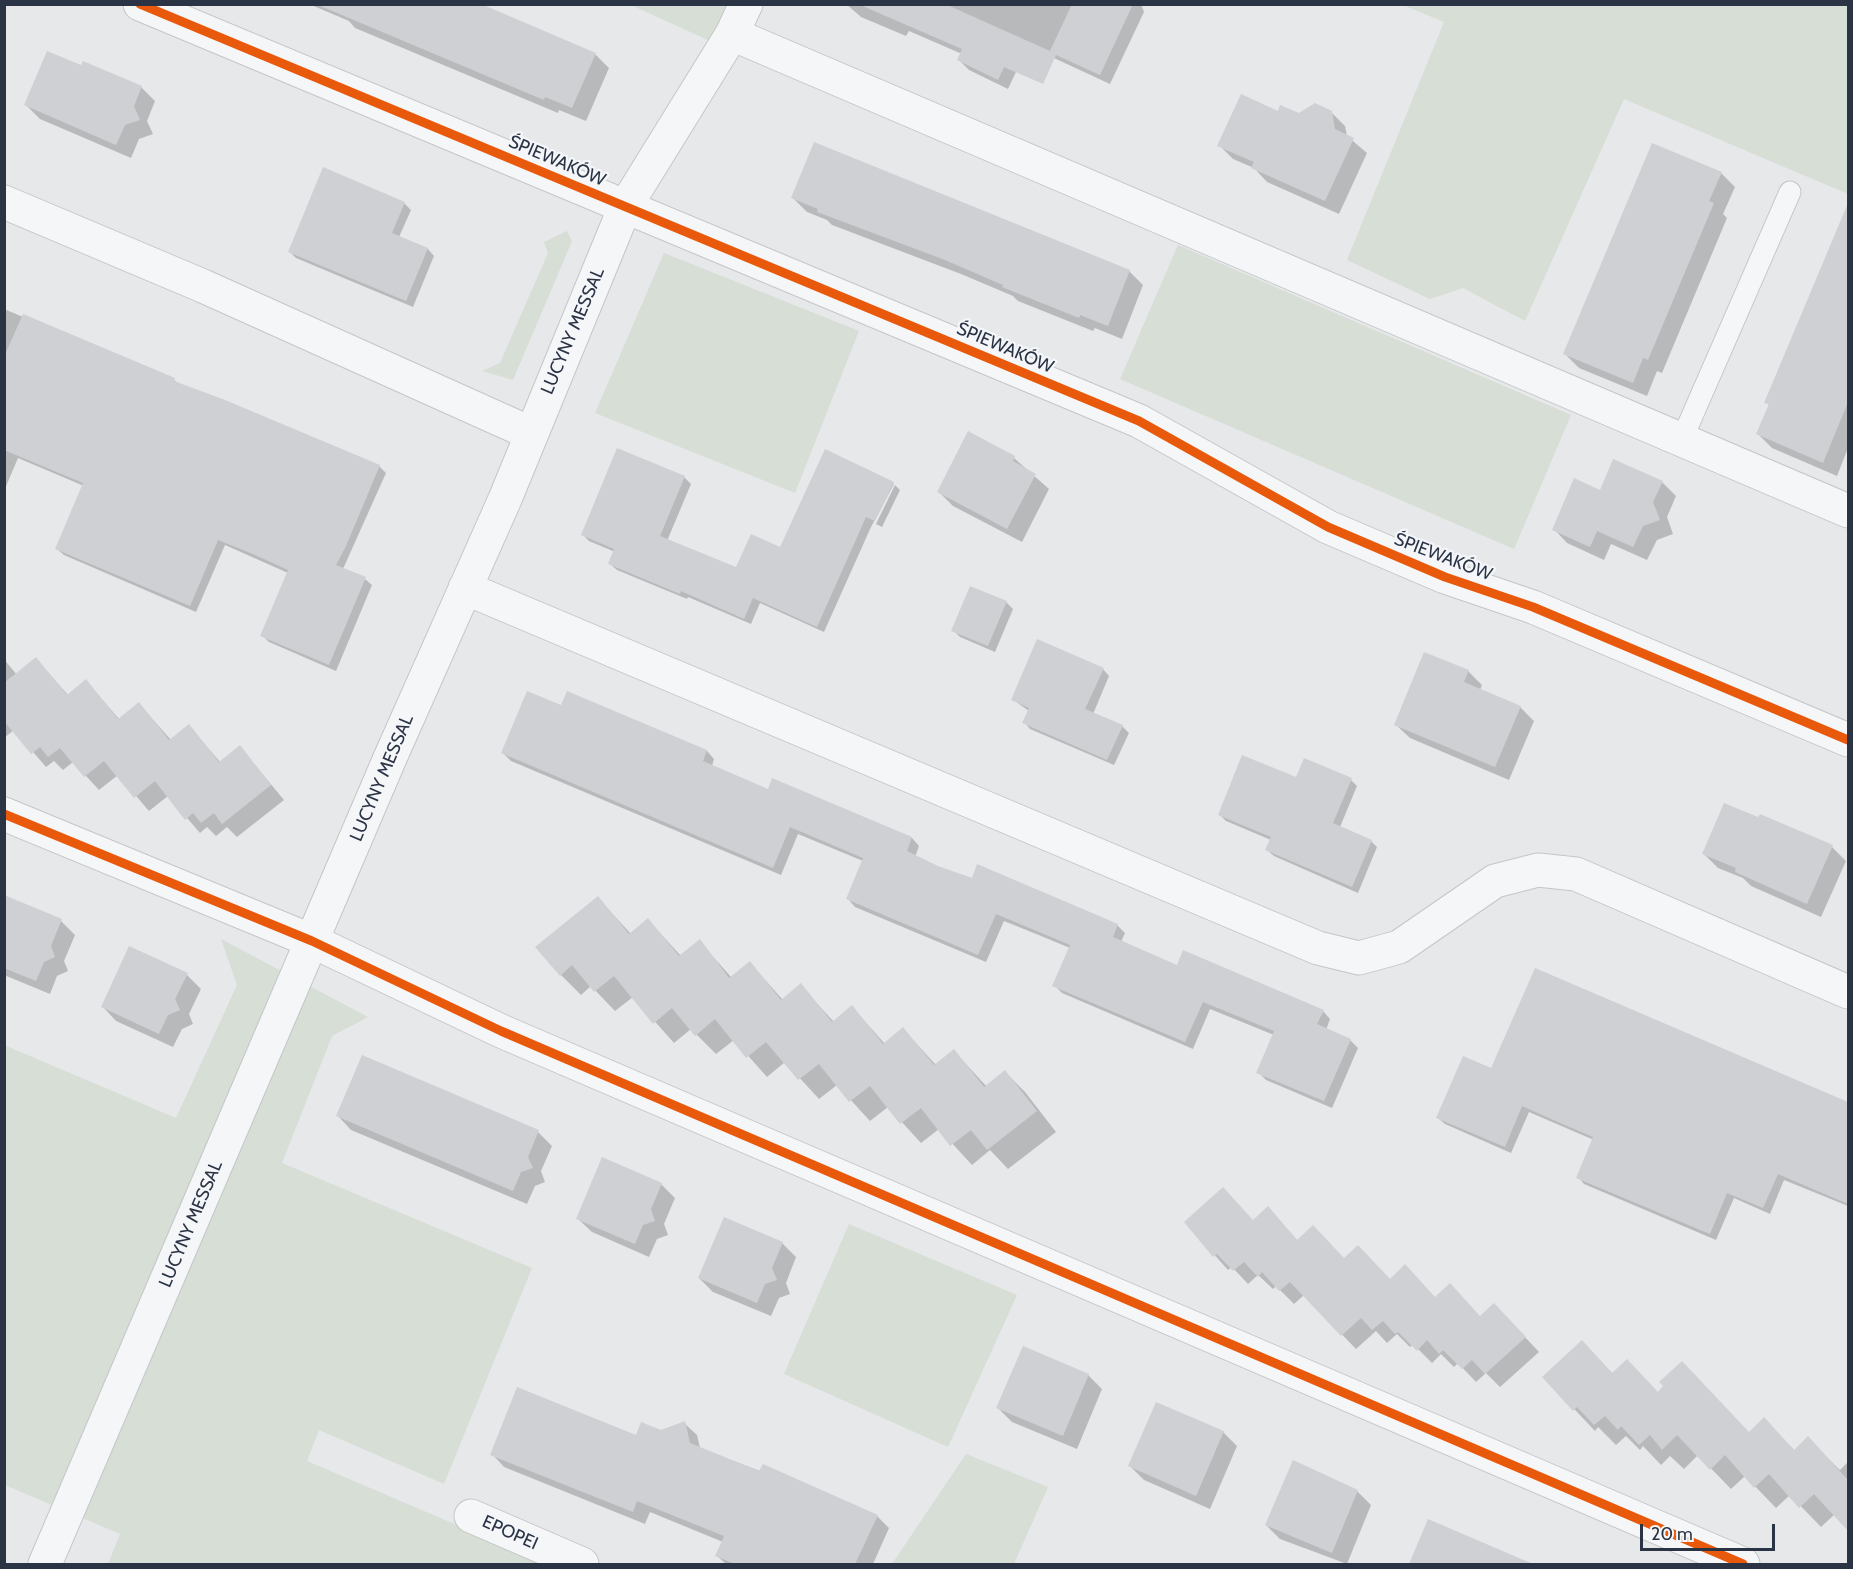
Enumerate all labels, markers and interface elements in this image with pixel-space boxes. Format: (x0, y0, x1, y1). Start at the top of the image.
street label: ŚPIEWAKÓW (505, 131, 609, 191)
street label: LUCYNY MESSAL (537, 264, 609, 398)
street label: ŚPIEWAKÓW (953, 318, 1057, 378)
street label: ŚPIEWAKÓW (1391, 528, 1495, 586)
street label: LUCYNY MESSAL (346, 711, 418, 845)
street label: LUCYNY MESSAL (155, 1157, 227, 1291)
street label: EPOPEI (479, 1511, 541, 1555)
scale bar (1643, 1512, 1778, 1550)
text: 20 m (1651, 1523, 1693, 1545)

